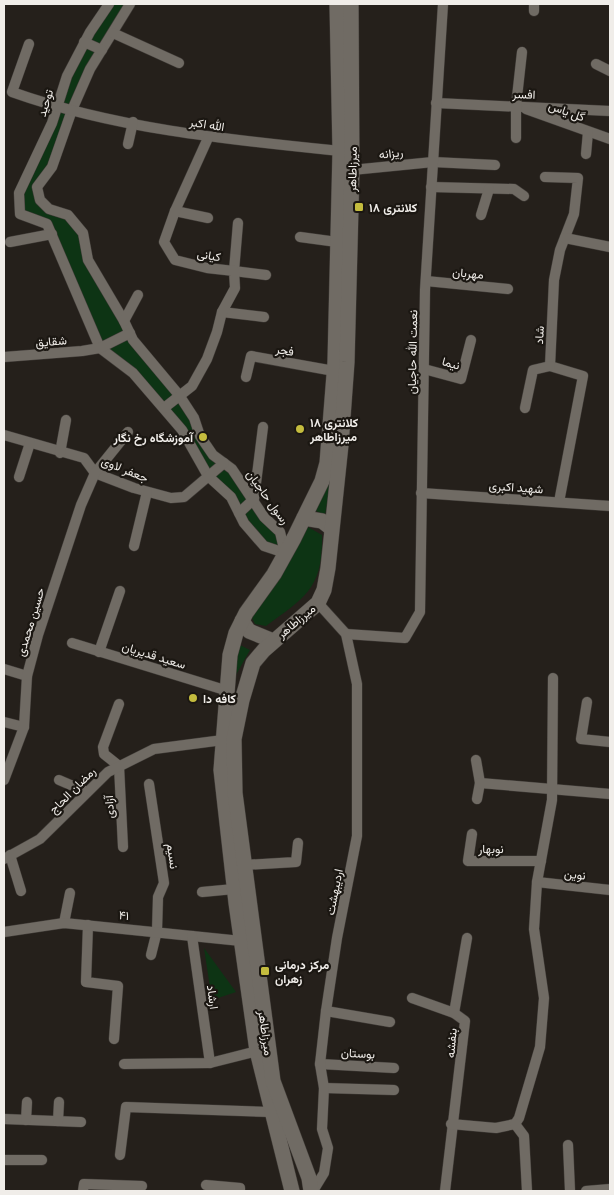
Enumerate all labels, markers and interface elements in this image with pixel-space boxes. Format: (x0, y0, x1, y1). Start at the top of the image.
street label: افسر (511, 86, 536, 103)
street label: توحید (34, 87, 57, 119)
street label: گل یاس (546, 98, 587, 125)
street label: الله اکبر (187, 114, 226, 135)
street label: ریزانه (378, 144, 404, 163)
street label: میرزاطاهر (344, 146, 361, 193)
place label: کلانتری ۱۸ (369, 200, 418, 216)
marker: کلانتری ۱۸ (353, 201, 365, 213)
street label: کیانی (196, 246, 222, 265)
street label: مهربان (452, 264, 484, 283)
street label: نعمت الله حاجیان (404, 310, 420, 394)
street label: شاد (531, 325, 547, 345)
street label: شقایق (35, 332, 67, 351)
street label: فجر (274, 341, 295, 360)
street label: نیما (440, 353, 462, 373)
place label: کلانتری ۱۸ میرزاطاهر (309, 415, 359, 445)
marker: کلانتری ۱۸ میرزاطاهر (294, 423, 306, 435)
place label: آموزشگاه رخ نگار (112, 430, 194, 446)
marker: آموزشگاه رخ نگار (197, 431, 209, 443)
street label: جعفر لاوی (99, 453, 151, 486)
street label: رسول حاجیان (242, 467, 293, 528)
street label: شهید اکبری (488, 478, 544, 497)
street label: حسین محمدی (12, 586, 49, 658)
street label: میرزاطاهر (273, 601, 319, 643)
street label: سعید قدیریان (120, 638, 188, 673)
place label: کافه دا (203, 691, 237, 706)
marker: کافه دا (187, 692, 199, 704)
street label: رمضان الحاج (46, 764, 100, 818)
street label: آزادی (101, 794, 118, 819)
street label: نوبهار (477, 841, 504, 857)
street label: نسیم (163, 842, 182, 870)
street label: نوین (563, 865, 587, 884)
street label: اردیبهشت (322, 868, 347, 917)
street label: ۴۱ (118, 907, 130, 923)
place label: مرکز درمانی زهران (275, 957, 330, 987)
marker: مرکز درمانی زهران (259, 965, 271, 977)
street label: ارشاد (203, 984, 222, 1010)
street label: میرزاطاهر (254, 1008, 277, 1057)
street label: بنفشه (442, 1027, 460, 1059)
street label: بوستان (340, 1045, 375, 1062)

